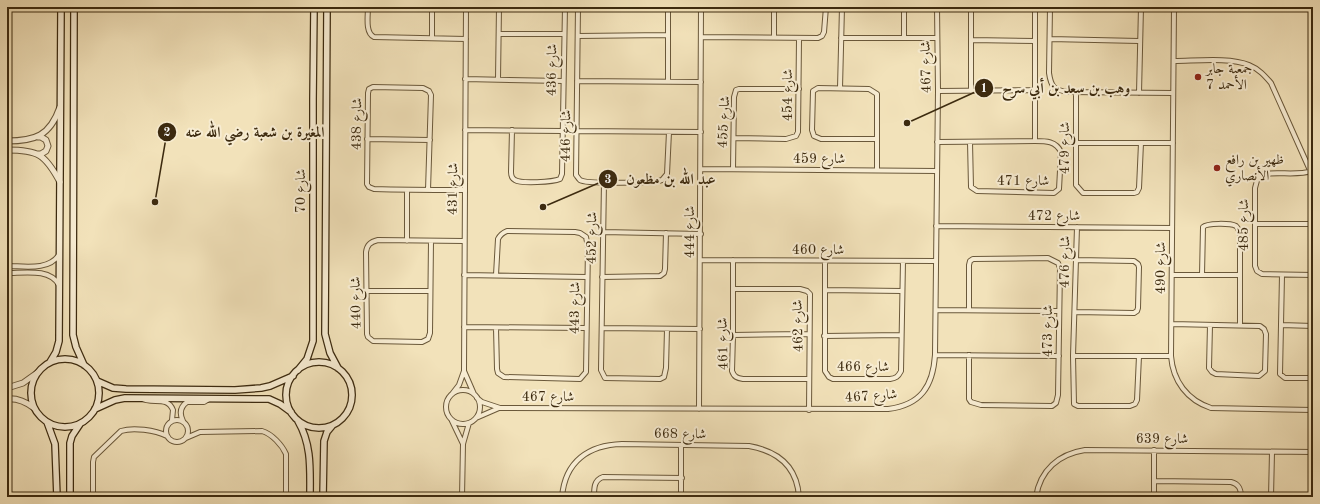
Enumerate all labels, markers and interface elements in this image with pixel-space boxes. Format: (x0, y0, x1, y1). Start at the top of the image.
street label: شارع 467 (919, 40, 937, 93)
street label: شارع 436 (545, 44, 563, 96)
place label: جمعية جابر الأحمد 7 (1204, 62, 1252, 92)
street label: شارع 454 (781, 69, 799, 121)
marker: جمعية جابر الأحمد 7 (1193, 72, 1203, 82)
callout: وهب بن سعد بن أبي سرح (974, 74, 1139, 101)
text: وهب بن سعد بن أبي سرح (1002, 77, 1130, 102)
text: 1 (981, 83, 987, 95)
street label: شارع 455 (716, 95, 736, 149)
street label: شارع 438 (350, 98, 368, 150)
street label: شارع 446 (559, 110, 577, 162)
callout: المغيرة بن شعبة رضي الله عنه (157, 118, 332, 145)
text: المغيرة بن شعبة رضي الله عنه (185, 120, 325, 146)
street label: شارع 479 (1058, 122, 1076, 174)
text: 2 (164, 127, 171, 139)
street label: شارع 459 (793, 152, 845, 170)
place label: ظهير بن رافع الأنصاري (1225, 153, 1284, 187)
street label: شارع 431 (446, 163, 464, 215)
marker: ظهير بن رافع الأنصاري (1212, 163, 1222, 173)
callout: عبد الله بن مظعون (598, 165, 723, 192)
text: عبد الله بن مظعون (626, 167, 716, 188)
street label: شارع 70 (294, 169, 312, 213)
text: 3 (605, 174, 612, 186)
street label: شارع 471 (997, 174, 1049, 192)
street label: شارع 485 (1237, 199, 1255, 251)
street label: شارع 444 (683, 206, 701, 258)
street label: شارع 472 (1028, 209, 1080, 227)
street label: شارع 452 (585, 212, 603, 264)
street label: شارع 476 (1058, 236, 1076, 288)
street label: شارع 490 (1154, 242, 1172, 294)
street label: شارع 460 (792, 243, 844, 261)
street label: شارع 440 (349, 276, 367, 329)
street label: شارع 443 (568, 282, 586, 334)
street label: شارع 462 (791, 299, 809, 352)
street label: شارع 473 (1041, 305, 1059, 357)
street label: شارع 461 (716, 317, 734, 370)
street label: شارع 466 (837, 360, 889, 378)
street label: شارع 467 (844, 387, 898, 409)
street label: شارع 467 (522, 390, 574, 408)
street label: شارع 668 (654, 427, 706, 445)
street label: شارع 639 (1136, 432, 1188, 450)

